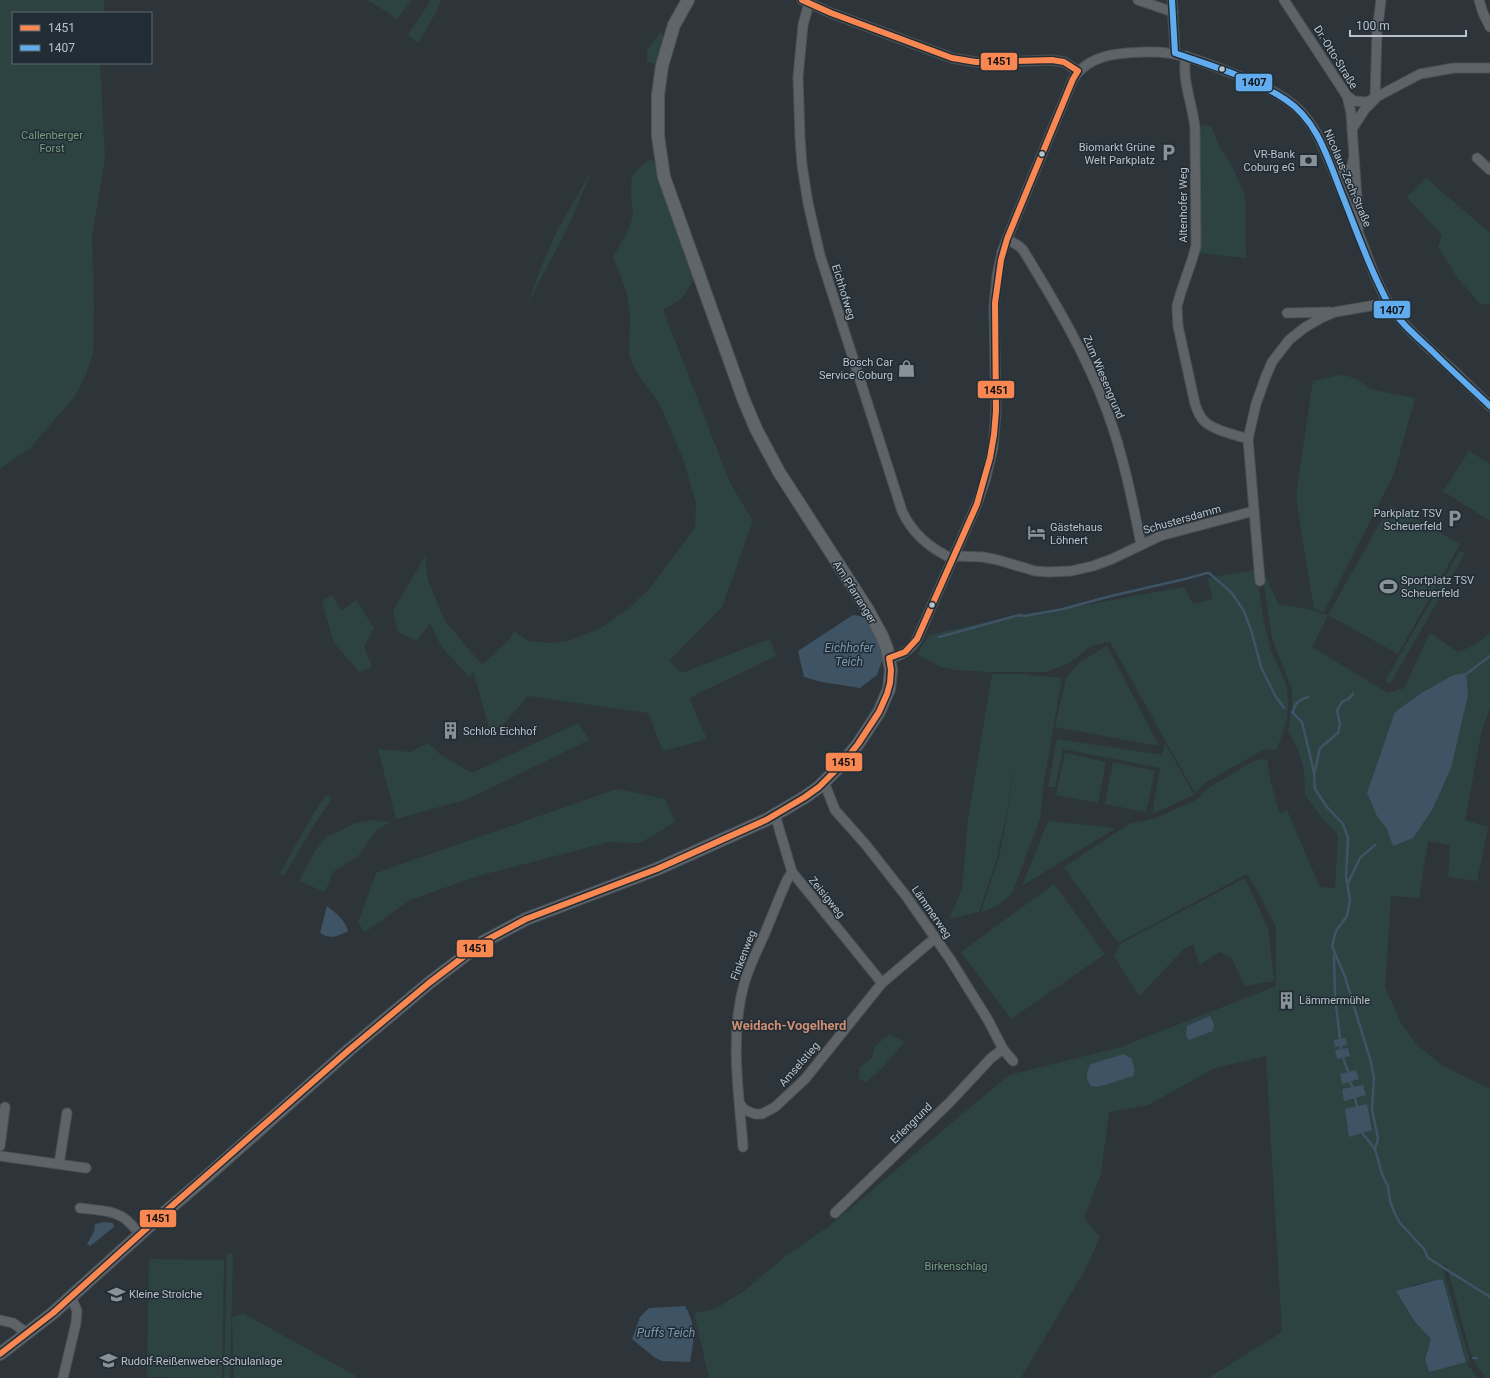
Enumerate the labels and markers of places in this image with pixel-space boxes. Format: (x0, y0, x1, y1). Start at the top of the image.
unlabelled marker (1217, 64, 1227, 74)
place label: Biomarkt Grüne Welt Parkplatz (1079, 141, 1156, 167)
parking icon: Biomarkt Grüne Welt Parkplatz (1158, 143, 1178, 163)
place label: VR-Bank Coburg eG (1243, 148, 1295, 174)
unlabelled marker (1037, 149, 1047, 159)
bank icon: VR-Bank Coburg eG (1298, 150, 1318, 170)
place label: Bosch Car Service Coburg (819, 356, 893, 382)
shop icon: Bosch Car Service Coburg (896, 358, 916, 378)
place label: Parkplatz TSV Scheuerfeld (1373, 507, 1442, 533)
parking icon: Parkplatz TSV Scheuerfeld (1445, 509, 1465, 529)
place label: Gästehaus Löhnert (1050, 521, 1103, 547)
hotel icon: Gästehaus Löhnert (1027, 523, 1047, 543)
place label: Sportplatz TSV Scheuerfeld (1401, 574, 1474, 600)
sports icon: Sportplatz TSV Scheuerfeld (1378, 576, 1398, 596)
unlabelled marker (927, 600, 937, 610)
building icon: Schloß Eichhof (440, 721, 460, 741)
place label: Schloß Eichhof (463, 725, 537, 738)
building icon: Lämmermühle (1276, 990, 1296, 1010)
place label: Lämmermühle (1299, 994, 1370, 1007)
school or university icon: Kleine Strolche (106, 1284, 126, 1304)
place label: Kleine Strolche (129, 1288, 202, 1301)
school or university icon: Rudolf-Reißenweber-Schulanlage (98, 1351, 118, 1371)
place label: Rudolf-Reißenweber-Schulanlage (121, 1355, 282, 1368)

